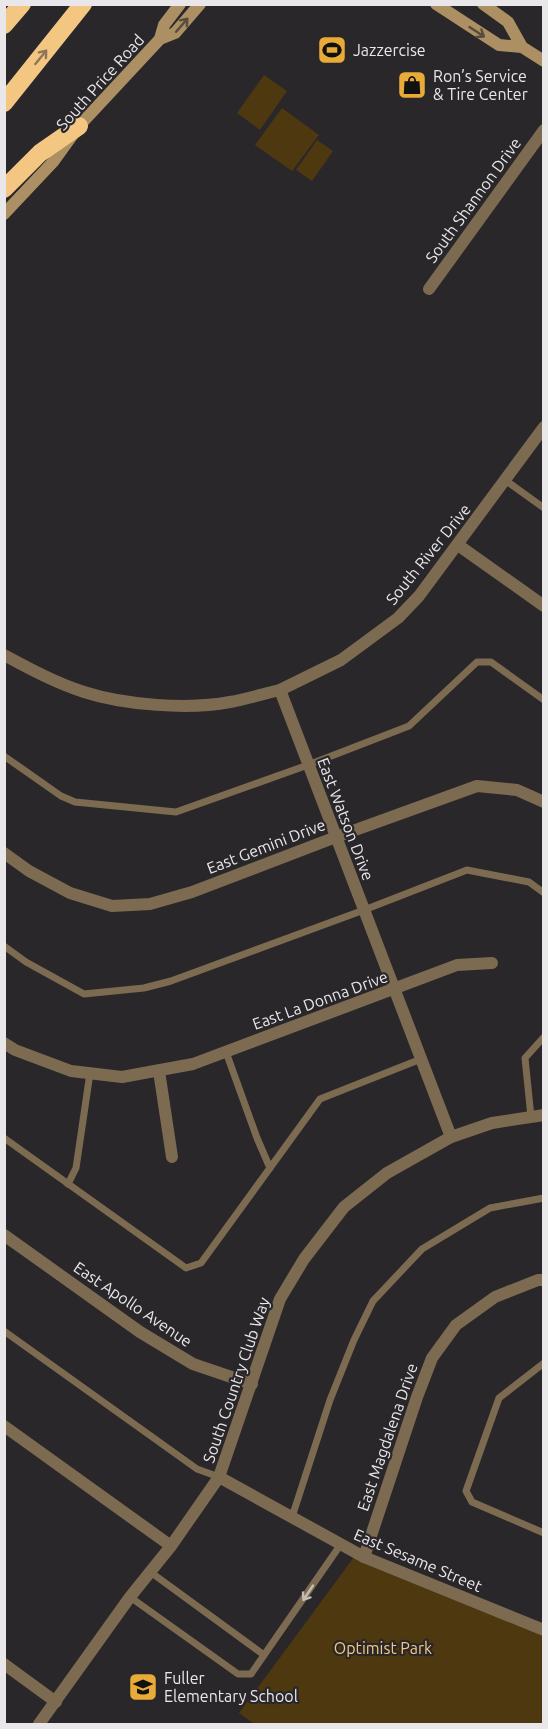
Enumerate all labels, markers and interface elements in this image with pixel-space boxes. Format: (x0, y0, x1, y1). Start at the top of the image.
one-way arrow (175, 18, 189, 33)
one-way arrow (468, 26, 485, 38)
street label: South Price Road (52, 31, 148, 133)
sports icon: Jazzercise (316, 34, 348, 66)
place label: Jazzercise (353, 41, 426, 59)
one-way arrow (34, 50, 48, 65)
place label: Ron’s Service & Tire Center (433, 67, 528, 103)
shop icon: Ron’s Service & Tire Center (396, 69, 428, 101)
street label: South Shannon Drive (422, 134, 524, 266)
street label: South River Drive (382, 500, 474, 608)
street label: East Watson Drive (314, 755, 378, 883)
street label: East Gemini Drive (204, 815, 328, 877)
street label: East La Donna Drive (250, 967, 390, 1033)
street label: East Apollo Avenue (71, 1258, 195, 1350)
street label: South Country Club Way (199, 1295, 273, 1465)
street label: East Magdalena Drive (353, 1361, 421, 1513)
street label: East Sesame Street (351, 1525, 485, 1595)
one-way arrow (302, 1584, 314, 1600)
park label: Optimist Park (334, 1639, 432, 1657)
place label: Fuller Elementary School (164, 1669, 298, 1705)
school or university icon: Fuller Elementary School (127, 1671, 159, 1703)

